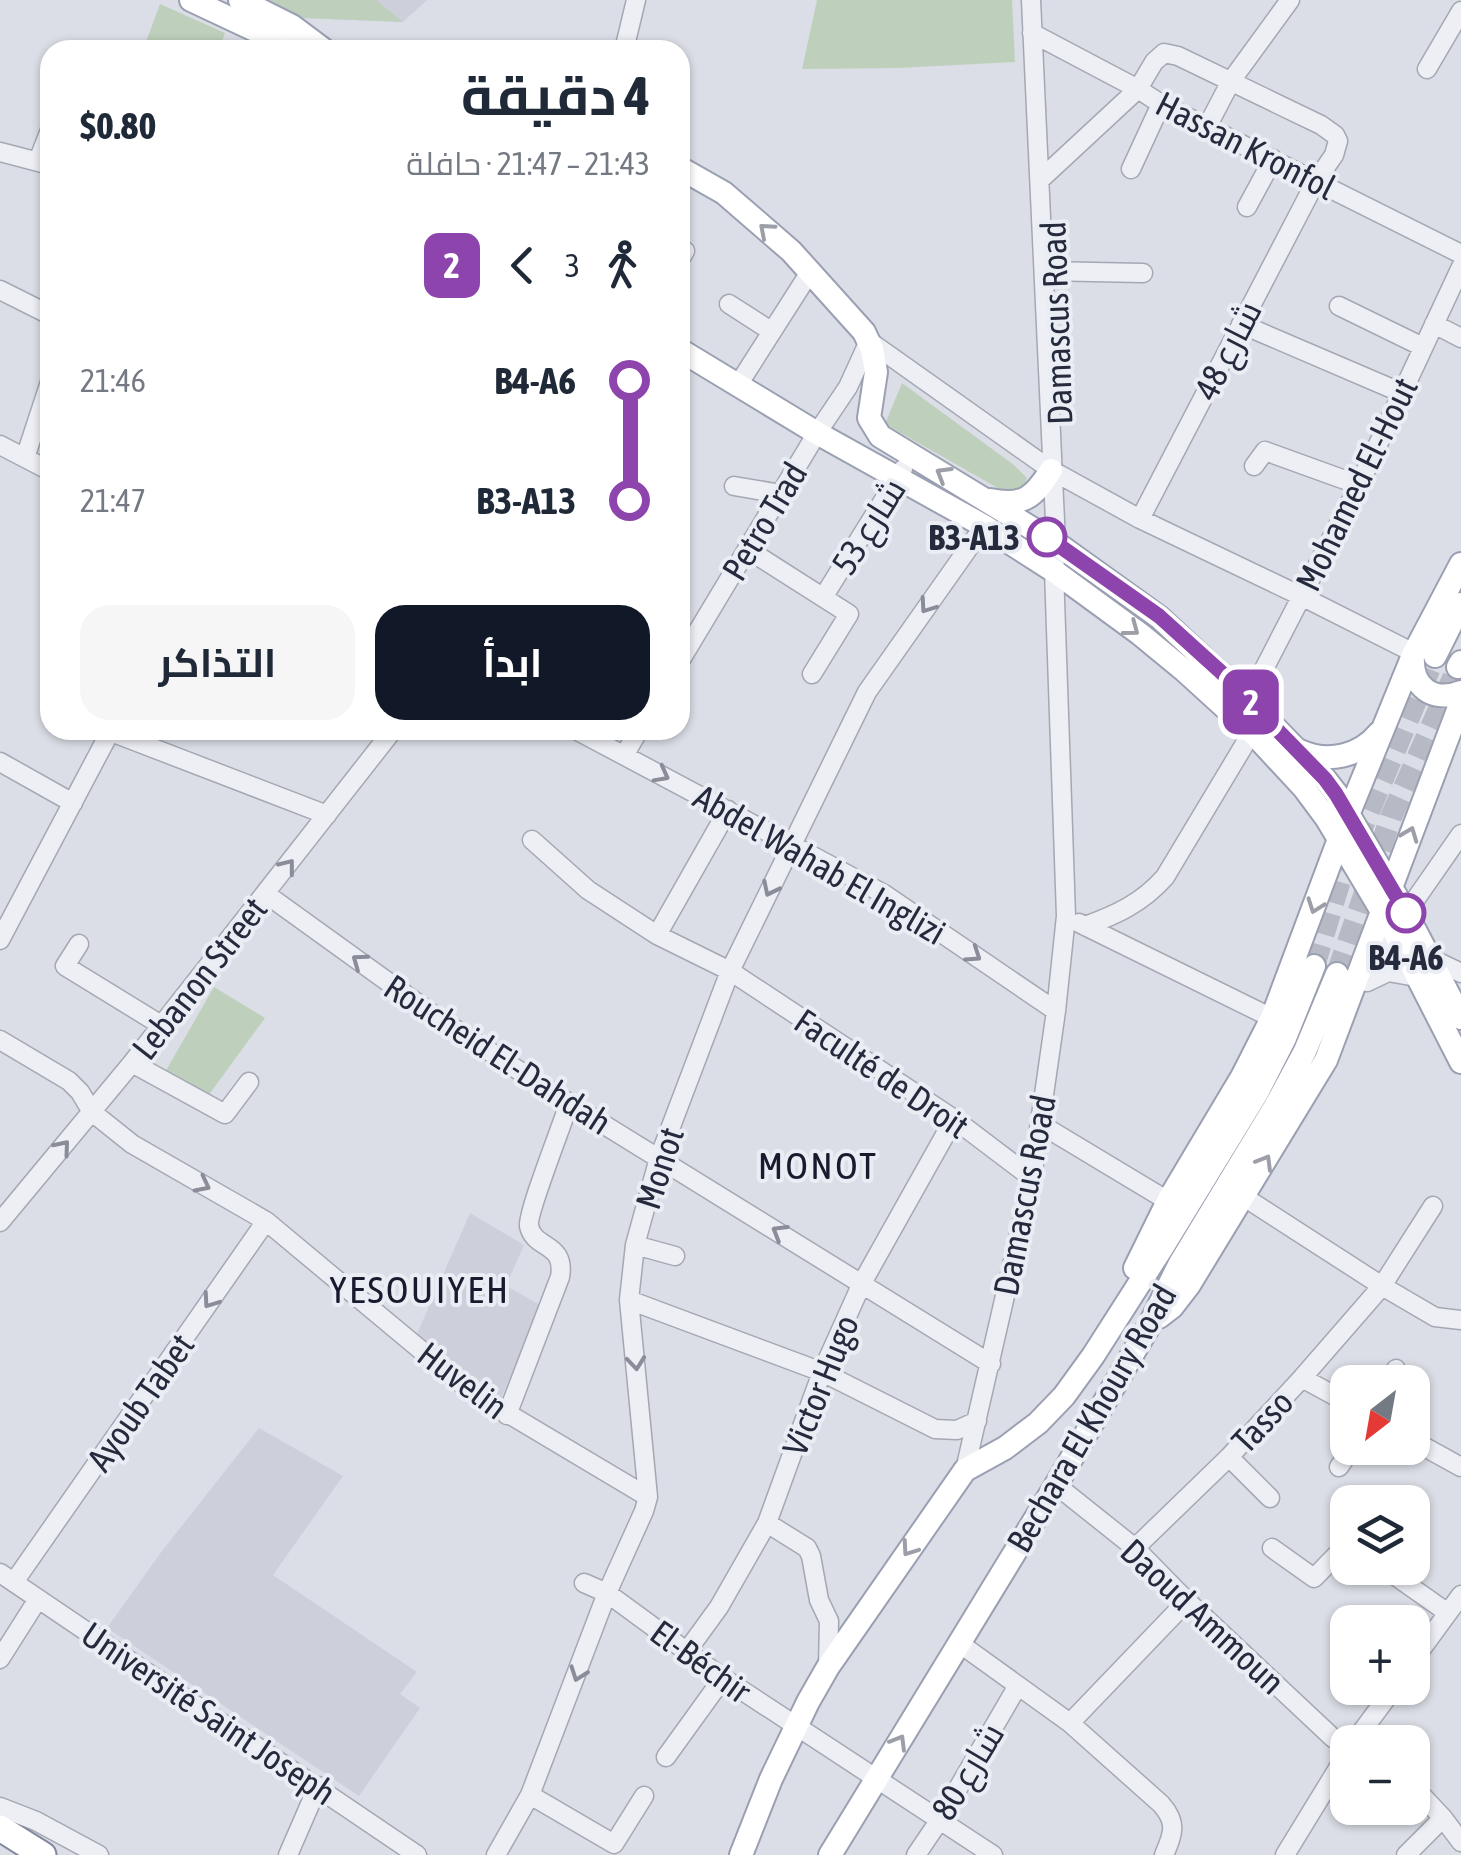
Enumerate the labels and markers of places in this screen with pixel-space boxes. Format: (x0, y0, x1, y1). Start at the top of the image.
place label: B3-A13 (928, 517, 1020, 557)
marker: B3-A13 (1028, 518, 1066, 556)
marker: B4-A6 (1387, 894, 1425, 932)
place label: B4-A6 (1368, 937, 1444, 977)

